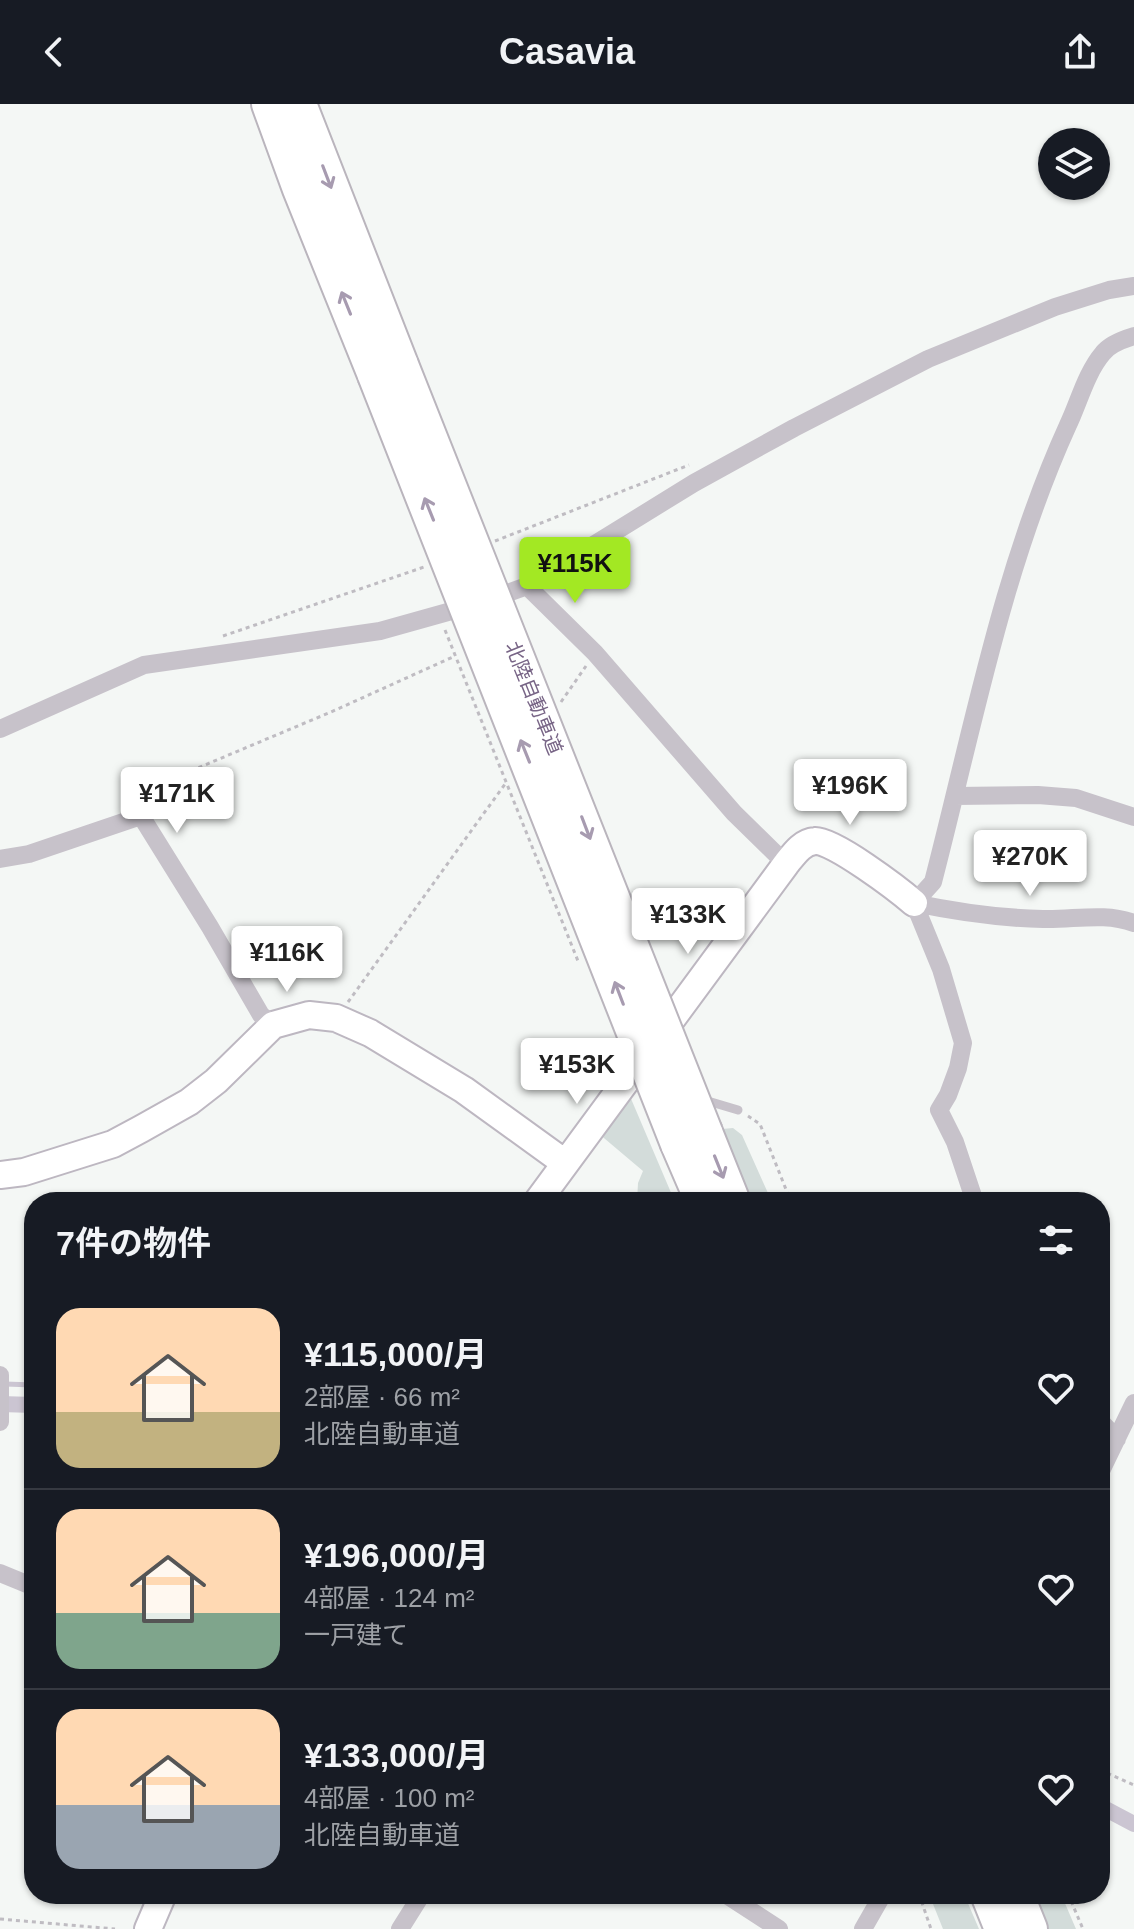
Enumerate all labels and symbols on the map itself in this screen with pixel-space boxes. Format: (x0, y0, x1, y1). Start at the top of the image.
one-way arrow (321, 164, 336, 189)
one-way arrow (338, 291, 352, 316)
one-way arrow (421, 497, 435, 522)
pin: ¥115K (519, 537, 631, 605)
street label: 北陸自動車道 (501, 638, 567, 758)
one-way arrow (517, 739, 531, 764)
pin: ¥196K (794, 759, 906, 827)
pin: ¥171K (121, 767, 233, 835)
one-way arrow (580, 815, 594, 840)
pin: ¥270K (974, 830, 1086, 898)
pin: ¥133K (632, 888, 744, 956)
pin: ¥116K (231, 926, 343, 994)
one-way arrow (611, 981, 625, 1006)
pin: ¥153K (521, 1038, 633, 1106)
one-way arrow (713, 1154, 727, 1179)

